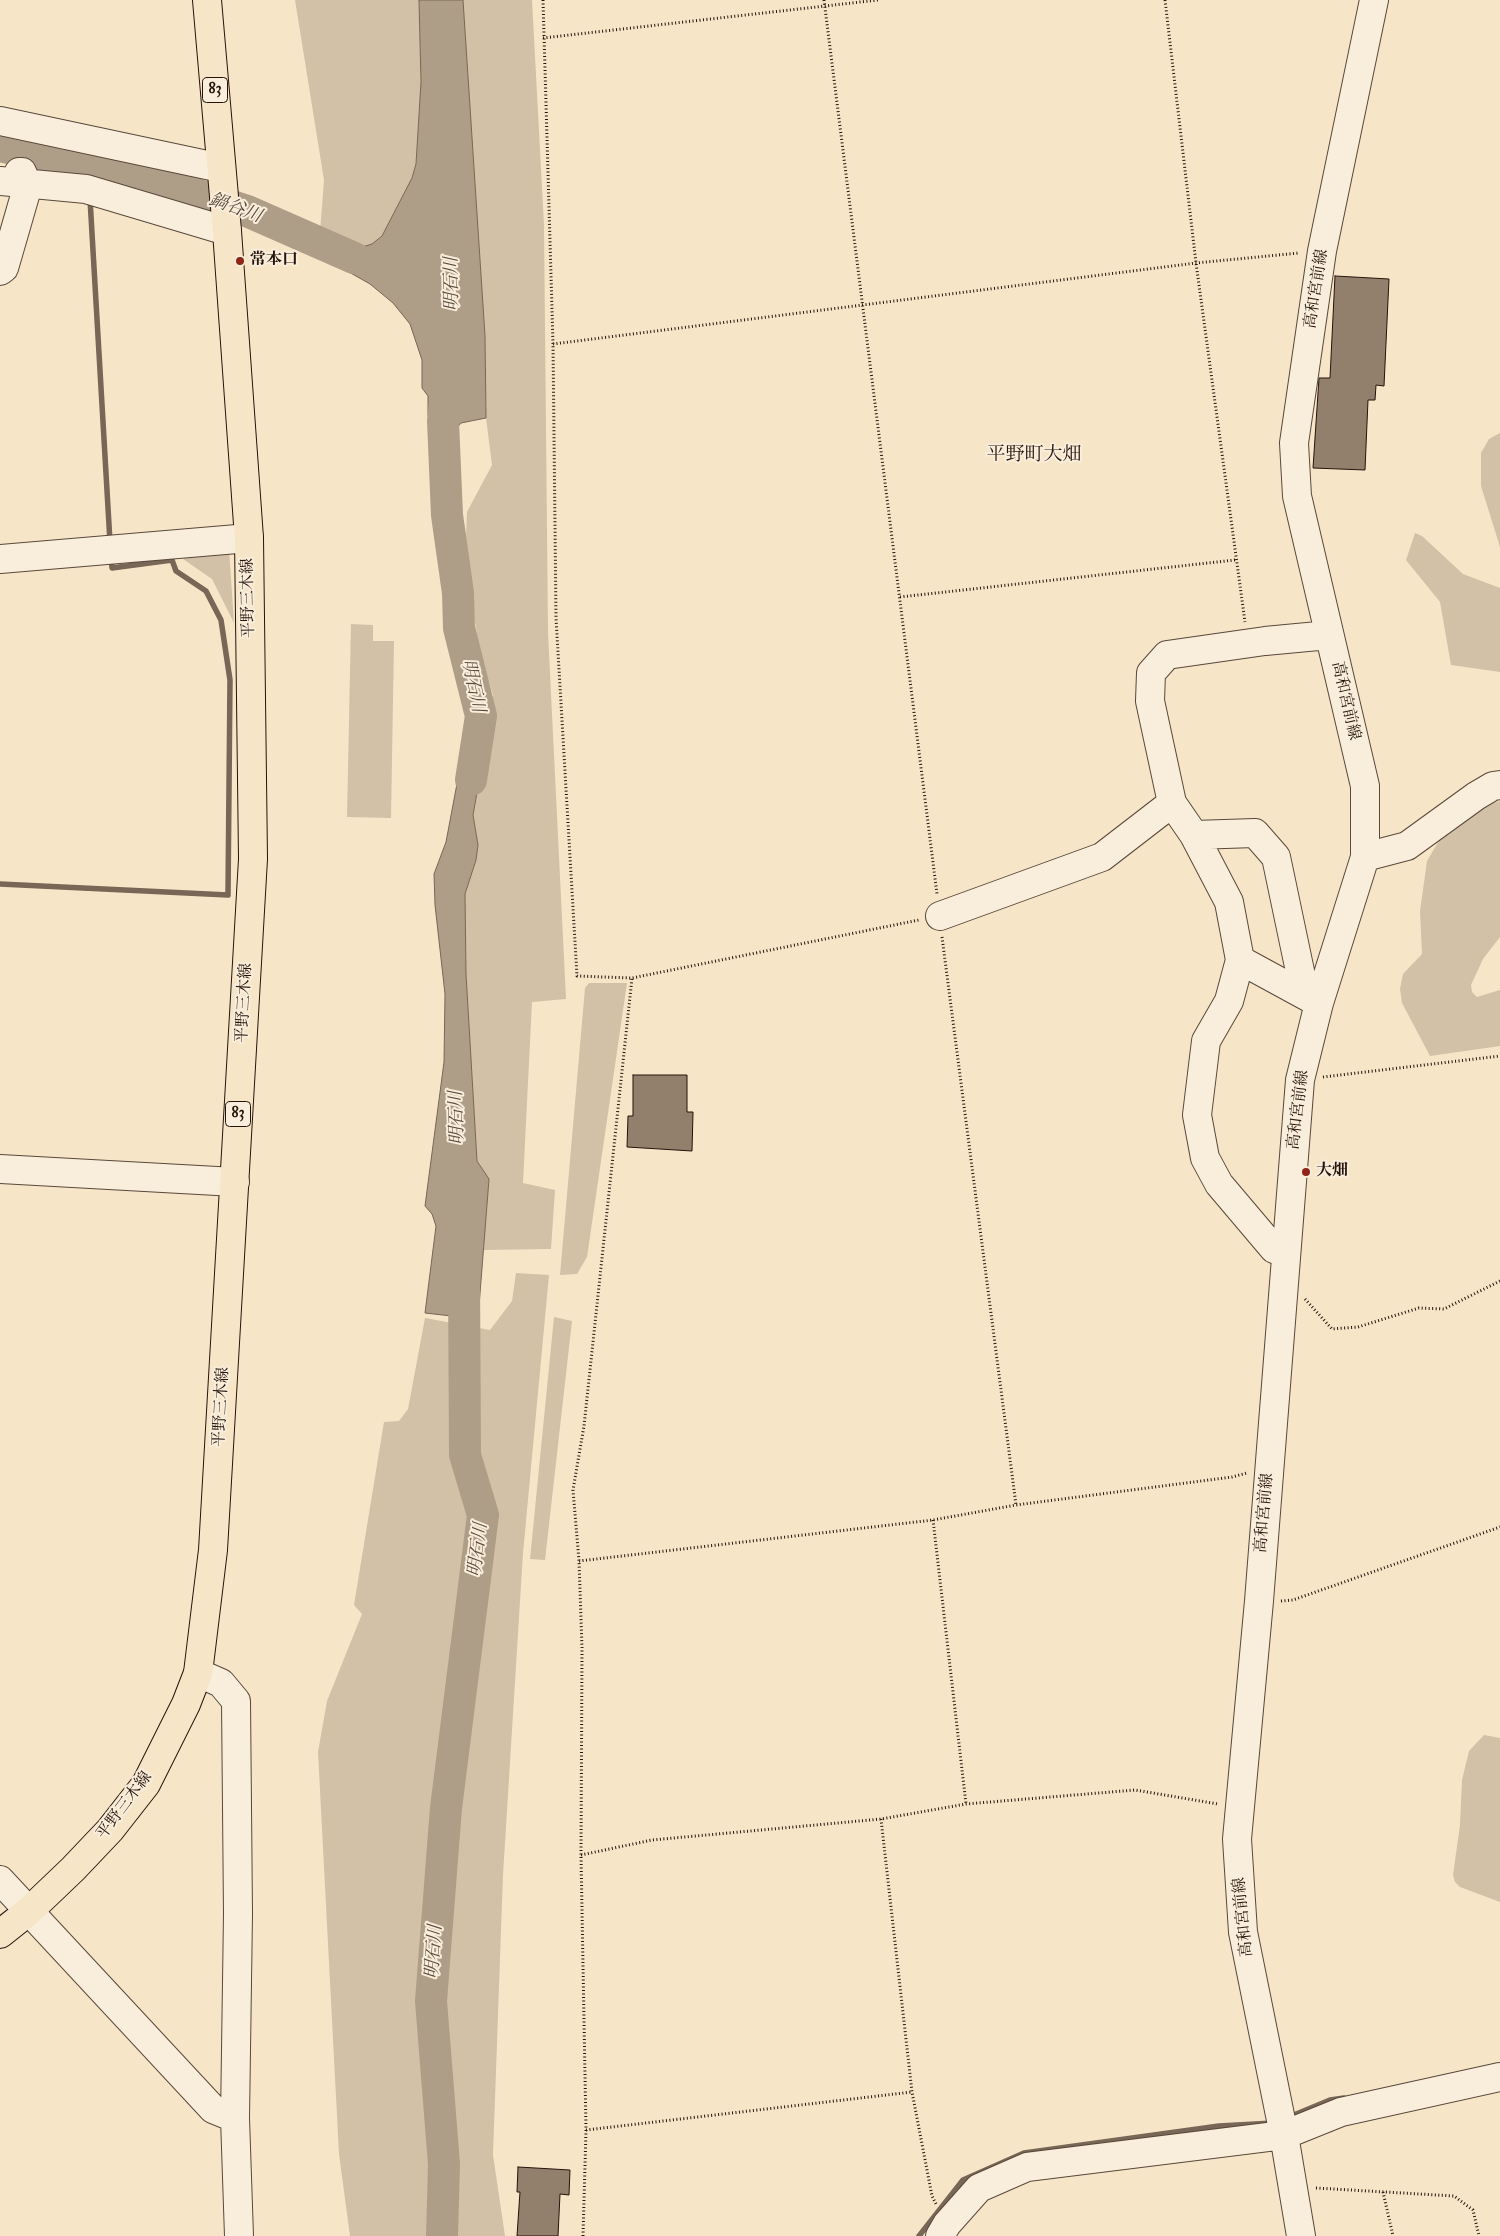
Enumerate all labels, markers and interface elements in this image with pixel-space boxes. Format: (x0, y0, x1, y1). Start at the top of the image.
road number: 83 (202, 78, 228, 102)
water label: 鍋谷川 (206, 190, 264, 228)
street label: 高和宮前線 (1301, 248, 1333, 330)
place label: 常本口 (250, 251, 298, 271)
marker: 常本口 (234, 255, 246, 267)
water label: 明石川 (442, 257, 464, 311)
district label: 平野町大畑 (987, 445, 1081, 467)
street label: 平野三木線 (239, 558, 259, 638)
water label: 明石川 (456, 657, 488, 715)
street label: 高和宮前線 (1327, 660, 1363, 742)
street label: 平野三木線 (233, 963, 257, 1043)
street label: 高和宮前線 (1285, 1069, 1313, 1151)
water label: 明石川 (446, 1091, 470, 1145)
road number: 83 (226, 1102, 250, 1126)
place label: 大畑 (1316, 1162, 1348, 1182)
marker: 大畑 (1300, 1166, 1312, 1178)
street label: 平野三木線 (210, 1367, 234, 1447)
street label: 高和宮前線 (1252, 1472, 1278, 1554)
water label: 明石川 (465, 1522, 493, 1578)
street label: 平野三木線 (93, 1768, 157, 1844)
street label: 高和宮前線 (1230, 1876, 1258, 1958)
water label: 明石川 (422, 1924, 448, 1980)

